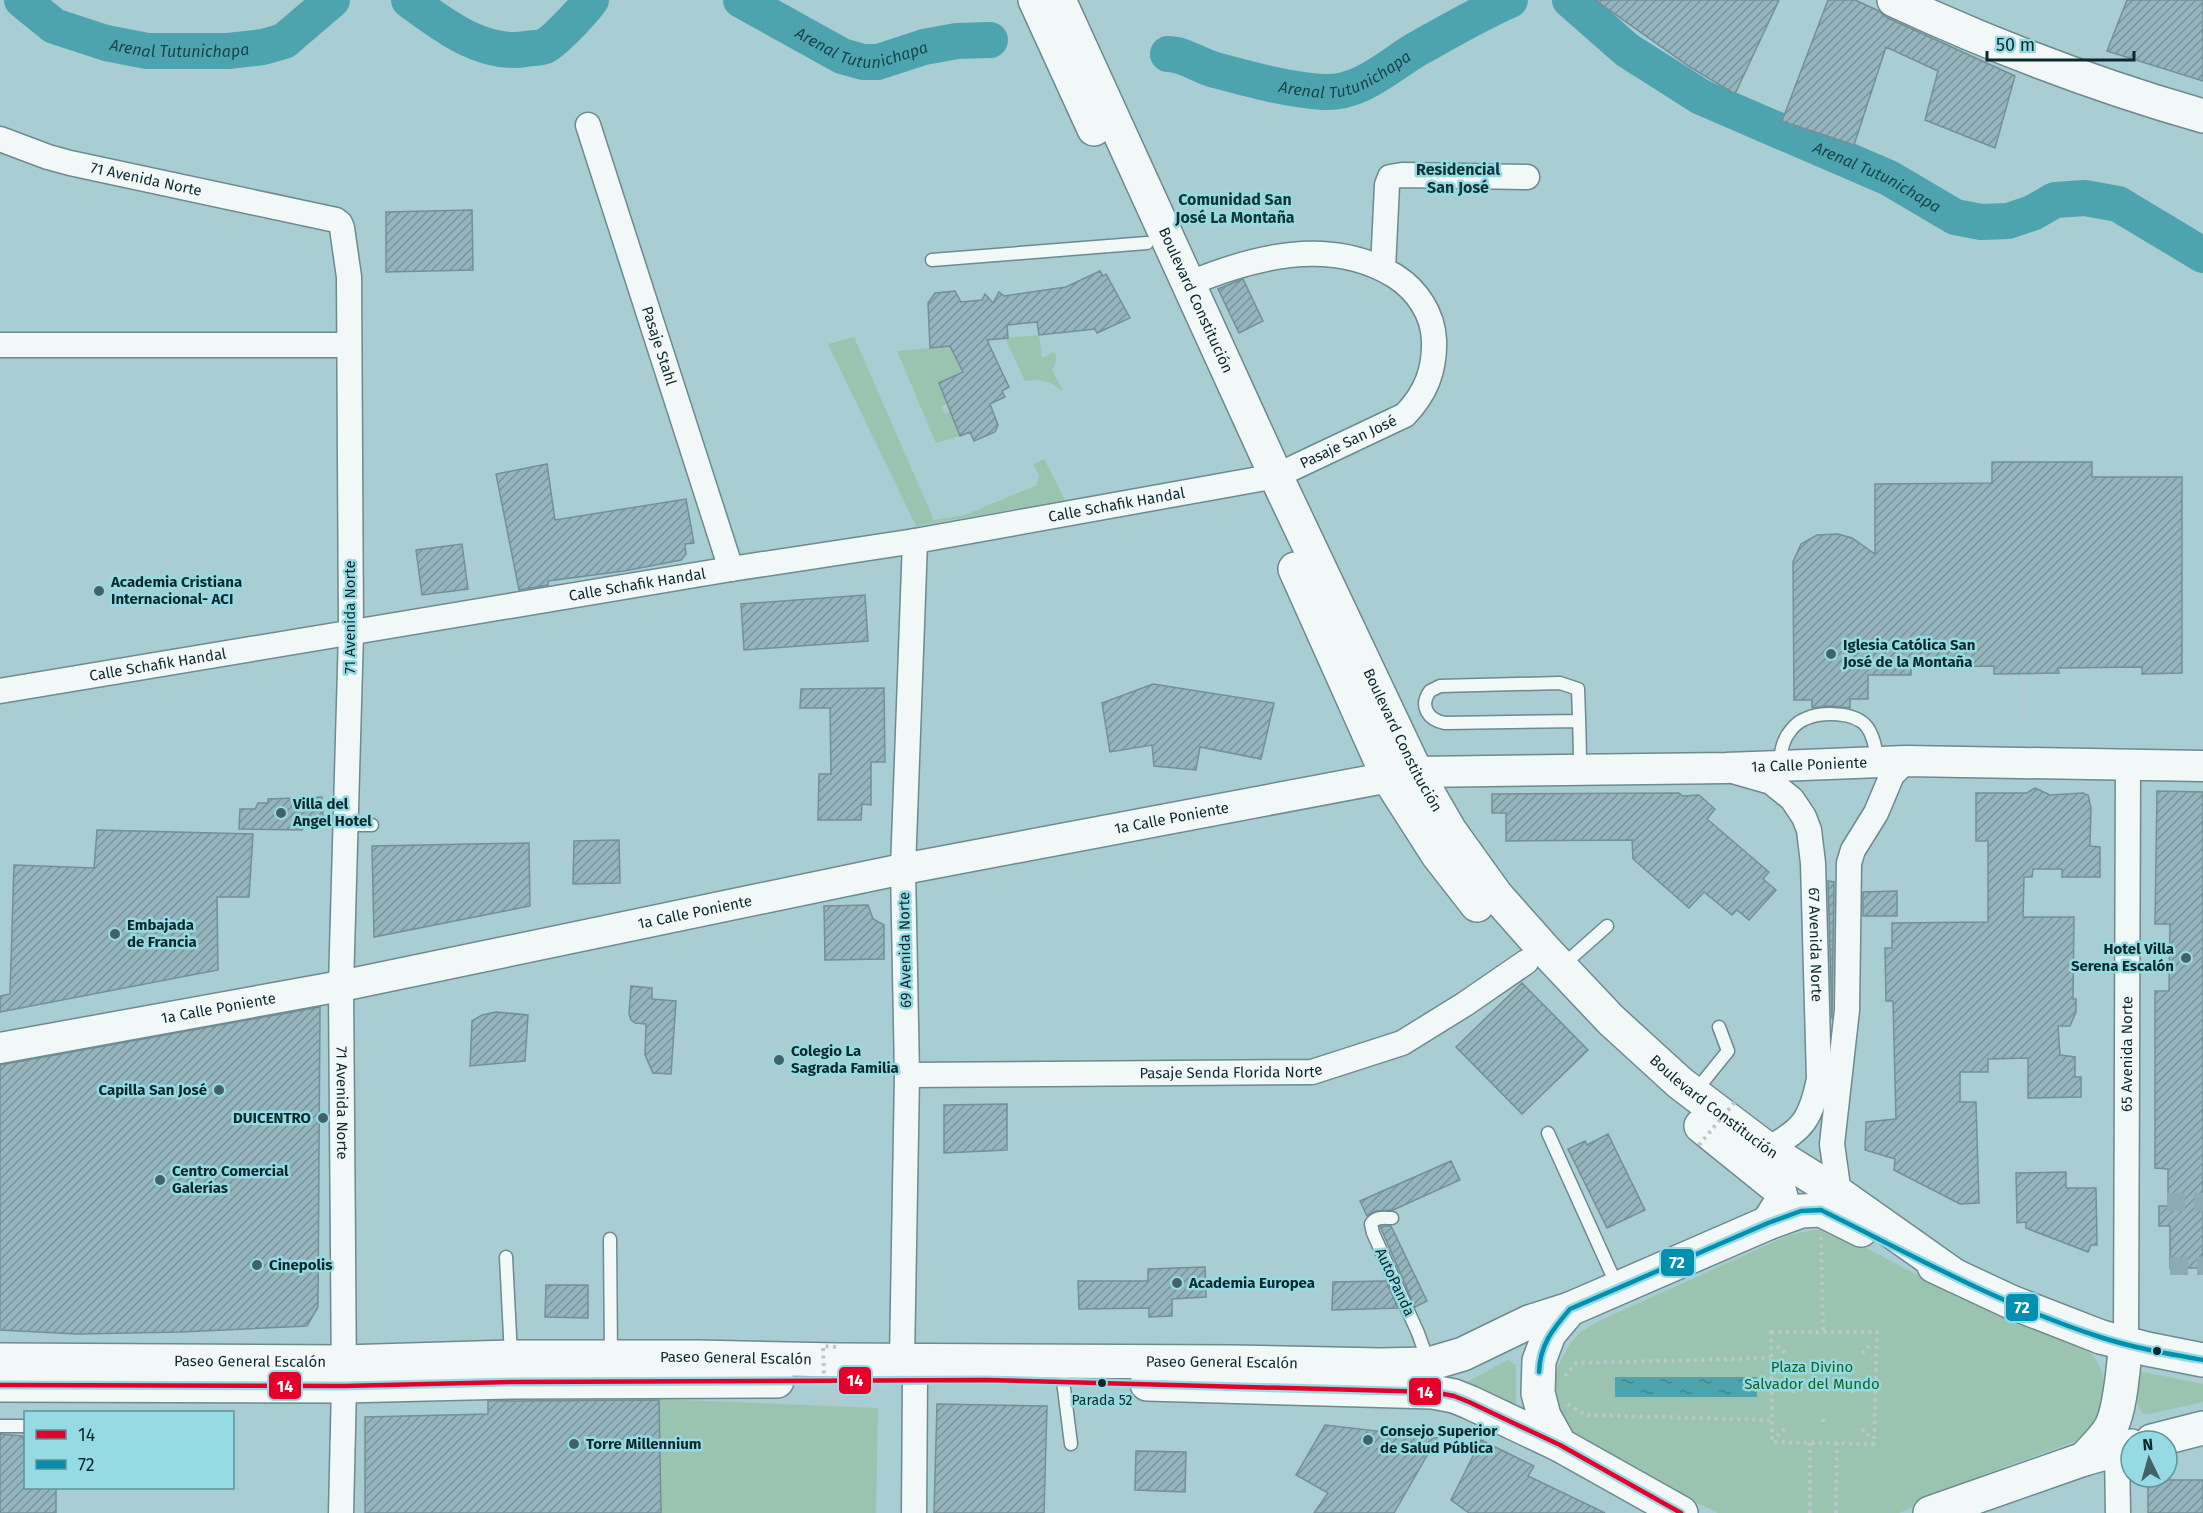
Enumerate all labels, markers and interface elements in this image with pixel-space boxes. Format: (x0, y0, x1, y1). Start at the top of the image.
water label: Arenal Tutunichapa (791, 23, 930, 72)
scale bar (1987, 24, 2134, 62)
text: 50 m (1996, 34, 2035, 56)
water label: Arenal Tutunichapa (107, 35, 250, 62)
water label: Arenal Tutunichapa (1276, 47, 1414, 102)
water label: Arenal Tutunichapa (1810, 137, 1944, 217)
street label: 71 Avenida Norte (89, 159, 204, 200)
district label: Residencial San José (1416, 160, 1500, 197)
district label: Comunidad San José La Montaña (1174, 190, 1295, 227)
street label: Boulevard Constitución (1155, 225, 1237, 376)
street label: Pasaje Stahl (638, 304, 680, 388)
street label: Pasaje San José (1297, 411, 1400, 472)
street label: Calle Schafik Handal (1047, 483, 1187, 526)
street label: 71 Avenida Norte (341, 560, 359, 674)
street label: Calle Schafik Handal (567, 564, 708, 605)
place label: Academia Cristiana Internacional- ACI (110, 573, 242, 608)
marker: Academia Cristiana Internacional- ACI (92, 584, 106, 598)
place label: Iglesia Católica San José de la Montaña (1842, 636, 1976, 671)
street label: Calle Schafik Handal (88, 644, 228, 685)
marker: Iglesia Católica San José de la Montaña (1824, 647, 1838, 661)
street label: Boulevard Constitución (1359, 665, 1446, 815)
street label: 1a Calle Poniente (1751, 754, 1868, 776)
place label: Villa del Angel Hotel (292, 795, 372, 830)
street label: 1a Calle Poniente (1113, 799, 1230, 838)
marker: Villa del Angel Hotel (274, 806, 288, 820)
street label: 67 Avenida Norte (1805, 887, 1826, 1002)
street label: 1a Calle Poniente (636, 892, 754, 933)
street label: 69 Avenida Norte (895, 892, 915, 1008)
place label: Embajada de Francia (127, 916, 197, 951)
marker: Embajada de Francia (108, 927, 122, 941)
place label: Hotel Villa Serena Escalón (2071, 940, 2174, 975)
marker: Hotel Villa Serena Escalón (2179, 951, 2193, 965)
street label: 1a Calle Poniente (160, 989, 277, 1028)
street label: 65 Avenida Norte (2118, 996, 2136, 1112)
place label: Colegio La Sagrada Familia (791, 1042, 899, 1077)
street label: 71 Avenida Norte (332, 1046, 351, 1160)
street label: Boulevard Constitución (1646, 1051, 1781, 1163)
marker: Colegio La Sagrada Familia (772, 1053, 786, 1067)
street label: Pasaje Senda Florida Norte (1139, 1060, 1325, 1082)
place label: Capilla San José (98, 1081, 207, 1099)
marker: Capilla San José (212, 1083, 226, 1097)
place label: DUICENTRO (233, 1109, 311, 1127)
marker: DUICENTRO (316, 1111, 330, 1125)
place label: Centro Comercial Galerías (172, 1162, 289, 1197)
marker: Centro Comercial Galerías (153, 1173, 167, 1187)
street label: AutoPanda (1371, 1245, 1419, 1319)
line badge: 72 (1660, 1248, 1695, 1277)
text: 72 (1669, 1253, 1685, 1272)
place label: Cinepolis (269, 1256, 332, 1274)
marker: Cinepolis (250, 1258, 264, 1272)
place label: Academia Europea (1188, 1274, 1315, 1292)
marker: Academia Europea (1170, 1276, 1184, 1290)
line badge: 72 (2005, 1293, 2039, 1322)
text: 72 (2014, 1298, 2030, 1317)
unlabelled marker (2151, 1345, 2163, 1357)
street label: Paseo General Escalón (660, 1348, 812, 1368)
street label: Paseo General Escalón (174, 1352, 326, 1371)
street label: Paseo General Escalón (1146, 1353, 1298, 1372)
park label: Plaza Divino Salvador del Mundo (1744, 1358, 1880, 1393)
line badge: 14 (838, 1366, 872, 1395)
line badge: 14 (268, 1371, 302, 1400)
text: 14 (847, 1371, 863, 1390)
text: 14 (277, 1377, 293, 1396)
marker: Parada 52 (1096, 1377, 1108, 1389)
line badge: 14 (1408, 1377, 1442, 1406)
text: 14 (1417, 1383, 1433, 1402)
place label: Parada 52 (1072, 1392, 1133, 1409)
legend (24, 1411, 234, 1489)
place label: Consejo Superior de Salud Pública (1380, 1422, 1498, 1457)
text: 14 (78, 1424, 96, 1446)
north arrow (2119, 1429, 2179, 1489)
marker: Consejo Superior de Salud Pública (1361, 1433, 1375, 1447)
place label: Torre Millennium (586, 1435, 701, 1453)
text: N (2142, 1435, 2154, 1454)
marker: Torre Millennium (567, 1437, 581, 1451)
text: 72 (78, 1454, 95, 1476)

